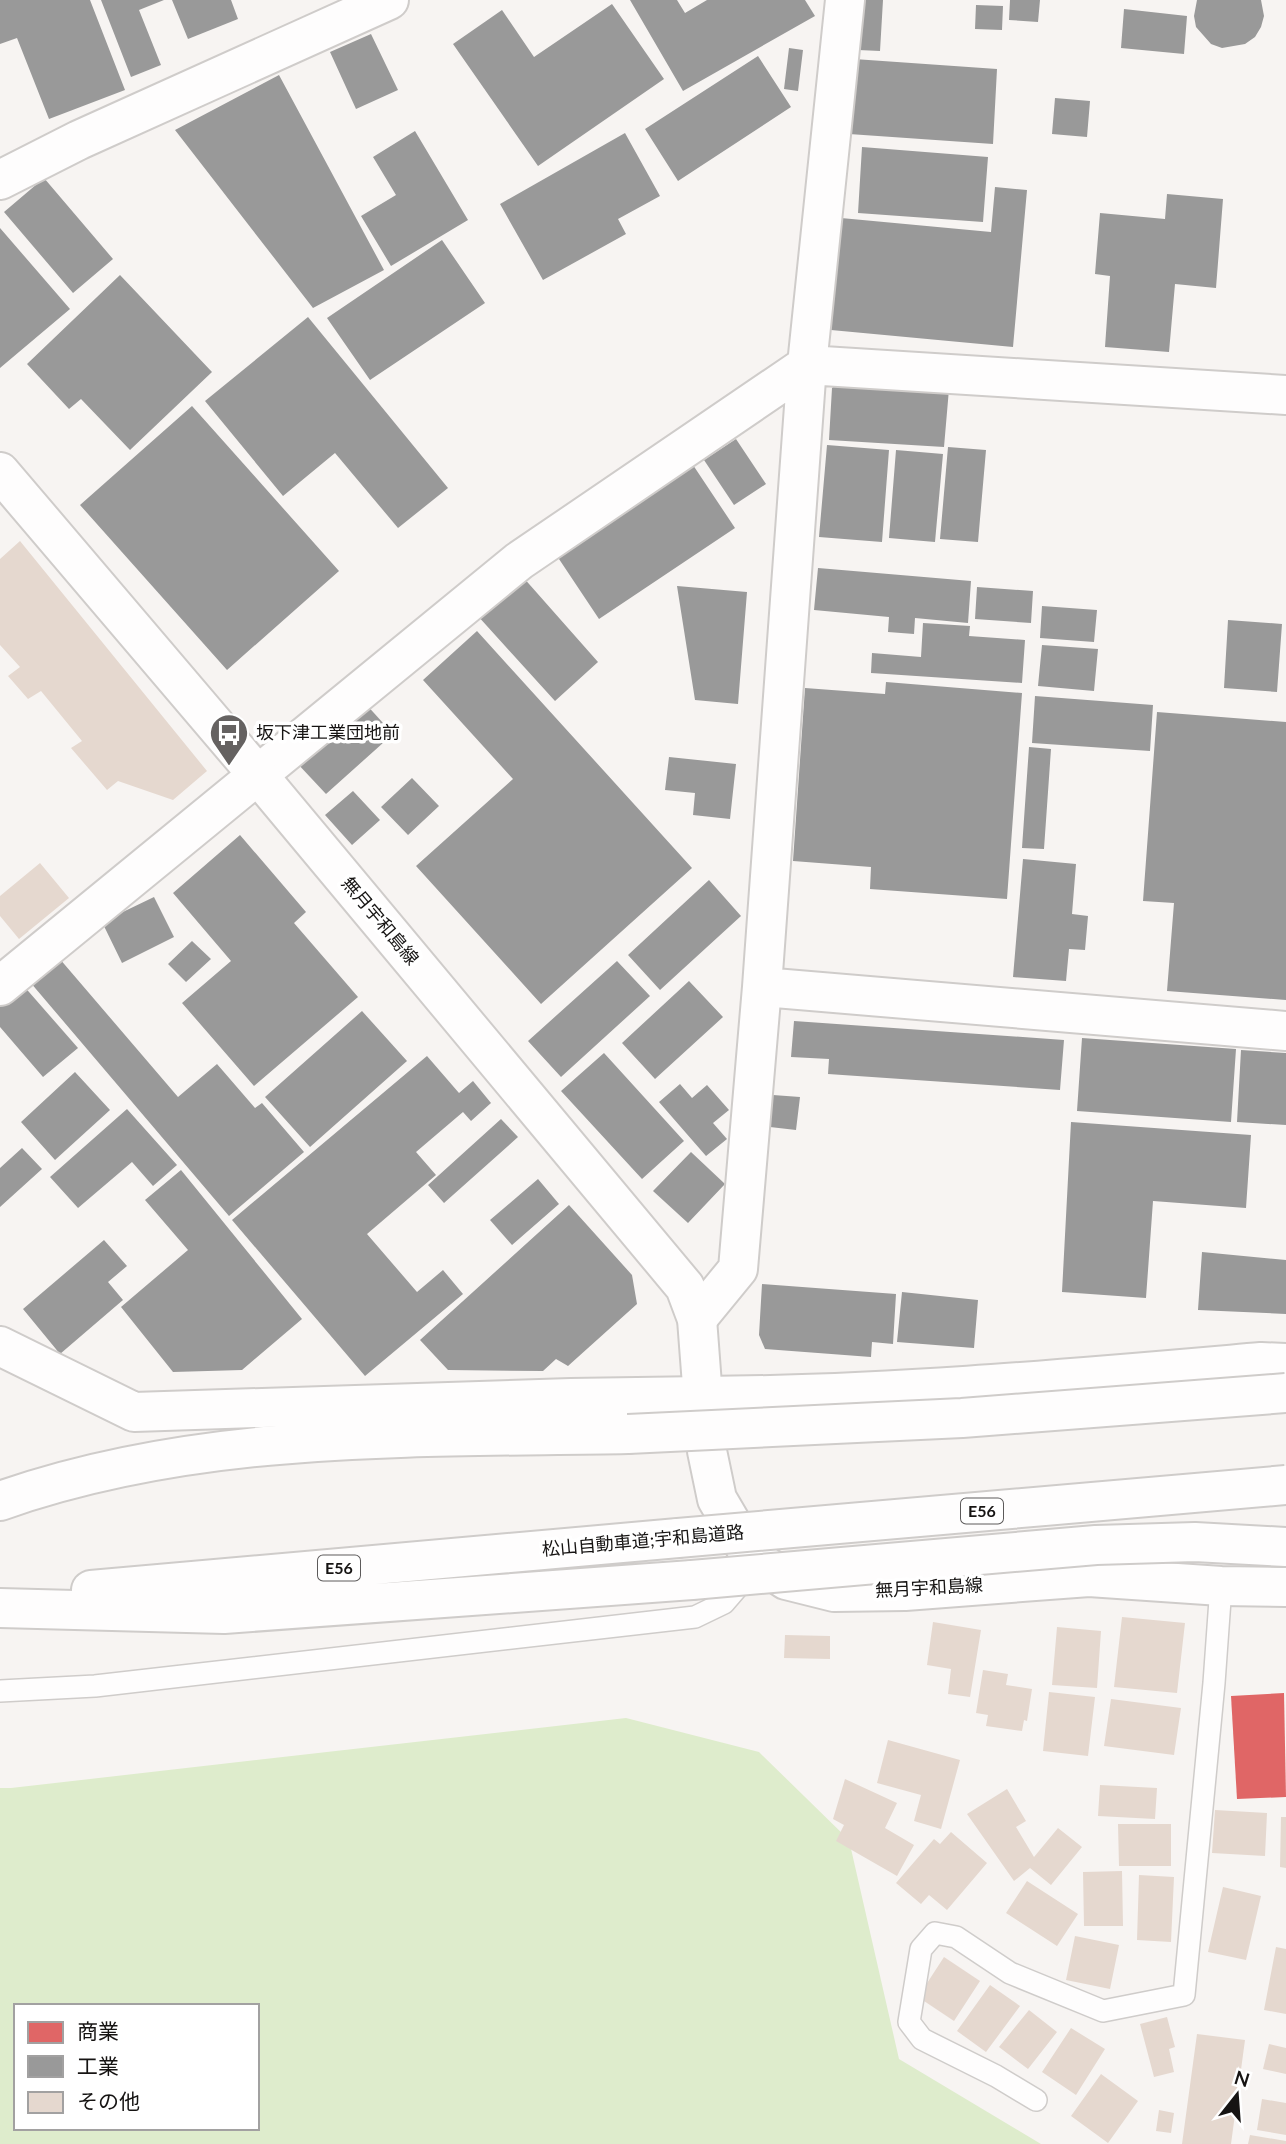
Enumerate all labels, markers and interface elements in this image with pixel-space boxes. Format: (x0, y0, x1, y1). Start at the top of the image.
bus stop icon: 坂下津工業団地前 (208, 712, 250, 767)
place label: 坂下津工業団地前 (256, 721, 400, 743)
street label: 無月宇和島線 (338, 872, 424, 969)
road number: E56 (961, 1498, 1003, 1524)
street label: 松山自動車道;宇和島道路 (541, 1520, 745, 1560)
road number: E56 (318, 1556, 360, 1580)
street label: 無月宇和島線 (874, 1573, 983, 1601)
legend (14, 2004, 259, 2130)
text: 商業 (77, 2018, 119, 2043)
text: 工業 (77, 2053, 119, 2078)
north arrow (1202, 2060, 1272, 2130)
text: N (1232, 2065, 1252, 2091)
text: その他 (77, 2088, 140, 2113)

